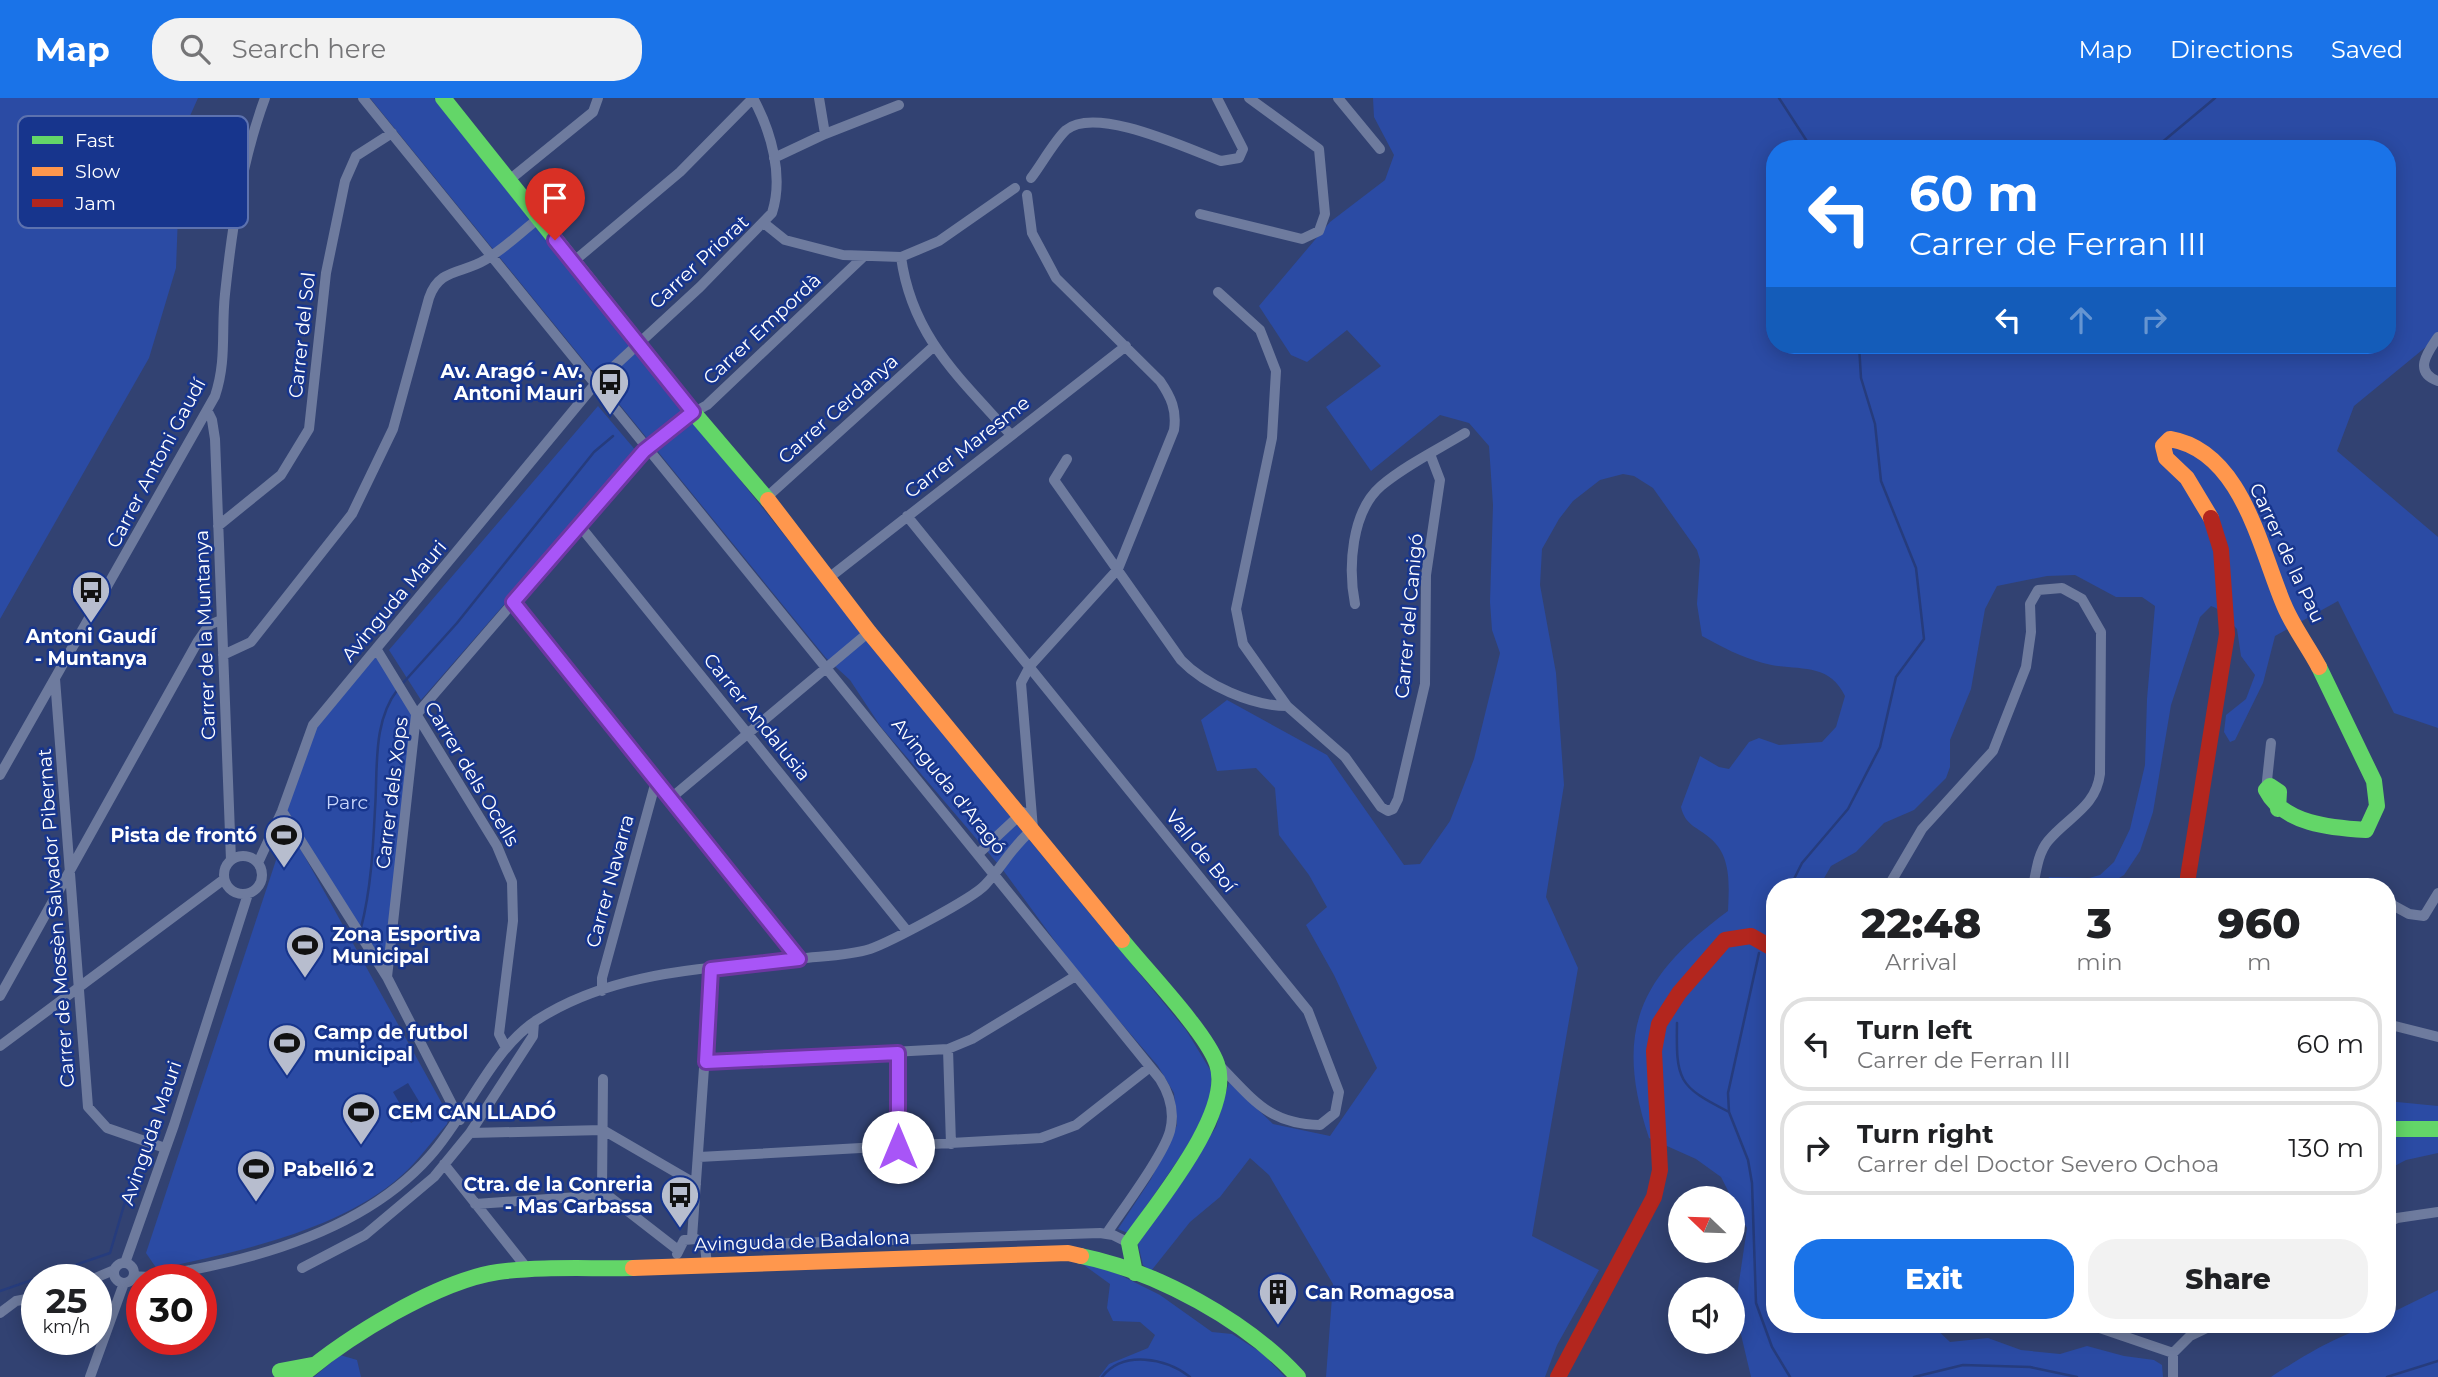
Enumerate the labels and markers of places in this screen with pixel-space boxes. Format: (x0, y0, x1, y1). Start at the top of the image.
pin (525, 168, 585, 240)
place label: Av. Aragó - Av. Antoni Mauri (439, 360, 583, 405)
bus stop icon: Av. Aragó - Av. Antoni Mauri (589, 361, 631, 416)
bus stop icon: Antoni Gaudí - Muntanya (70, 569, 112, 624)
place label: Antoni Gaudí - Muntanya (25, 625, 158, 670)
sports icon: Pista de frontó (263, 814, 305, 869)
place label: Pista de frontó (110, 824, 257, 847)
place label: Zona Esportiva Municipal (332, 923, 481, 968)
sports icon: Zona Esportiva Municipal (284, 924, 326, 979)
place label: Camp de futbol municipal (314, 1021, 468, 1066)
sports icon: Camp de futbol municipal (266, 1022, 308, 1077)
sports icon: CEM CAN LLADÓ (340, 1091, 382, 1146)
place label: CEM CAN LLADÓ (388, 1100, 556, 1124)
sports icon: Pabelló 2 (235, 1148, 277, 1203)
place label: Pabelló 2 (283, 1158, 374, 1181)
place label: Ctra. de la Conreria - Mas Carbassa (464, 1173, 653, 1218)
bus stop icon: Ctra. de la Conreria - Mas Carbassa (659, 1174, 701, 1229)
building icon: Can Romagosa (1257, 1271, 1299, 1326)
place label: Can Romagosa (1305, 1281, 1455, 1304)

